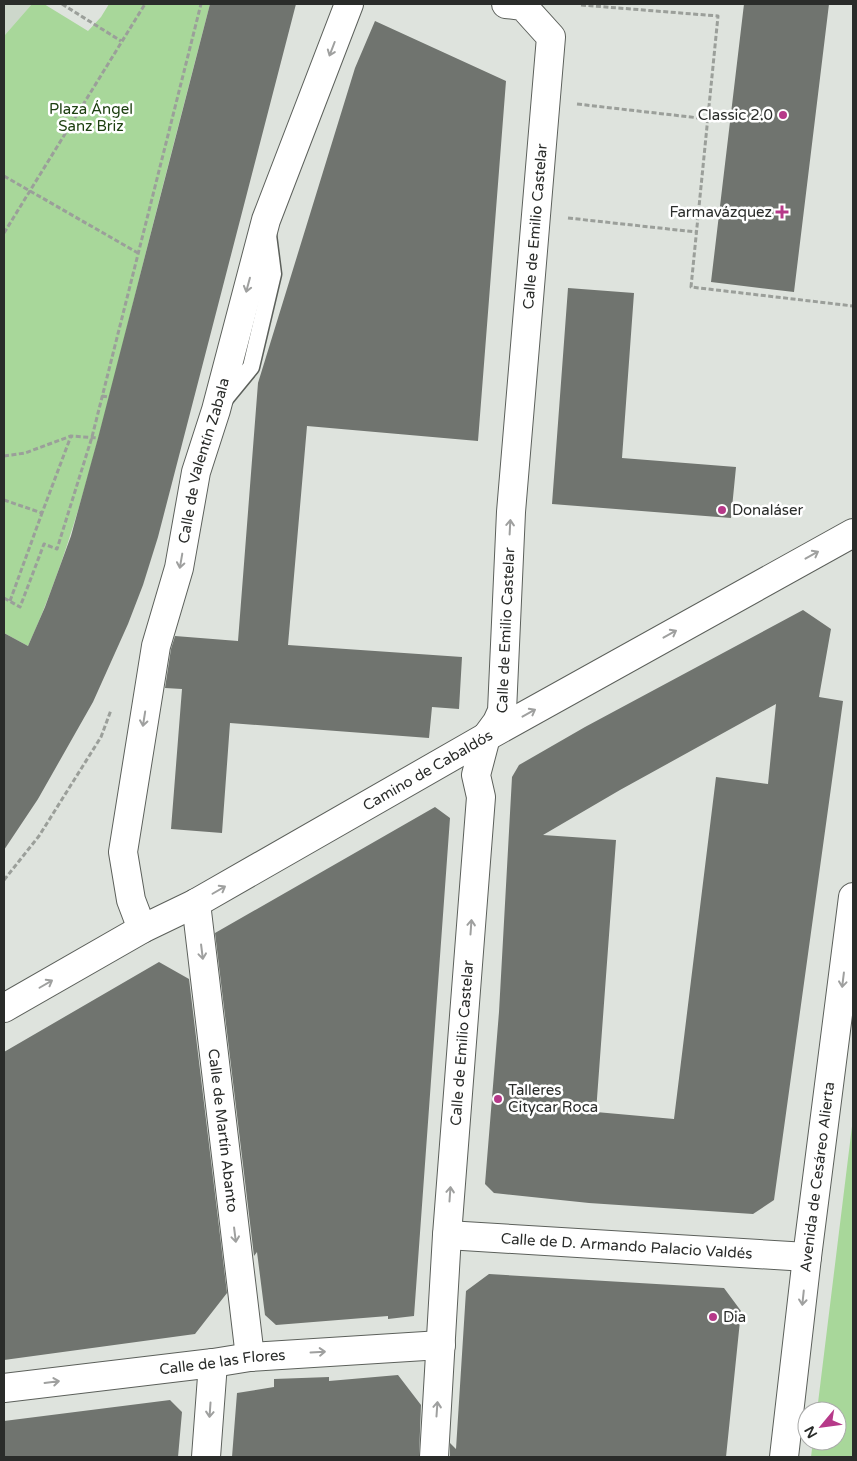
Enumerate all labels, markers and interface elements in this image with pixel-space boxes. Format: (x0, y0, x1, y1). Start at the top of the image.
one-way arrow (327, 41, 336, 56)
park label: Plaza Ángel Sanz Briz (49, 100, 133, 135)
place label: Classic 2.0 (698, 106, 773, 124)
marker: Classic 2.0 (777, 109, 789, 121)
street label: Calle de Emilio Castelar (519, 143, 551, 310)
place label: Farmavázquez (669, 203, 772, 221)
marker: Farmavázquez (776, 206, 788, 218)
one-way arrow (243, 276, 253, 292)
street label: Calle de Valentín Zabala (175, 376, 233, 545)
place label: Donaláser (732, 501, 804, 519)
marker: Donaláser (716, 504, 728, 516)
one-way arrow (505, 519, 514, 535)
street label: Calle de Emilio Castelar (493, 547, 518, 714)
one-way arrow (805, 549, 819, 559)
one-way arrow (175, 553, 185, 569)
one-way arrow (663, 629, 678, 639)
one-way arrow (521, 708, 535, 718)
one-way arrow (139, 711, 149, 727)
street label: Camino de Cabaldós (360, 726, 496, 815)
one-way arrow (212, 884, 226, 894)
one-way arrow (467, 920, 476, 936)
one-way arrow (197, 943, 207, 959)
street label: Calle de Emilio Castelar (446, 959, 477, 1127)
one-way arrow (837, 972, 847, 988)
one-way arrow (39, 979, 54, 989)
street label: Calle de Martín Abanto (204, 1048, 242, 1213)
place label: Talleres Citycar Roca (508, 1081, 598, 1116)
street label: Avenida de Cesáreo Alierta (796, 1081, 838, 1273)
marker: Talleres Citycar Roca (492, 1093, 504, 1105)
one-way arrow (446, 1186, 455, 1202)
one-way arrow (230, 1226, 240, 1242)
street label: Calle de D. Armando Palacio Valdés (500, 1229, 753, 1263)
one-way arrow (798, 1289, 808, 1305)
place label: Dia (723, 1308, 746, 1326)
marker: Dia (707, 1311, 719, 1323)
street label: Calle de las Flores (158, 1346, 286, 1378)
one-way arrow (310, 1348, 326, 1357)
one-way arrow (44, 1377, 60, 1387)
one-way arrow (433, 1401, 442, 1417)
north arrow (797, 1401, 847, 1451)
one-way arrow (205, 1402, 214, 1418)
text: N (801, 1423, 821, 1441)

